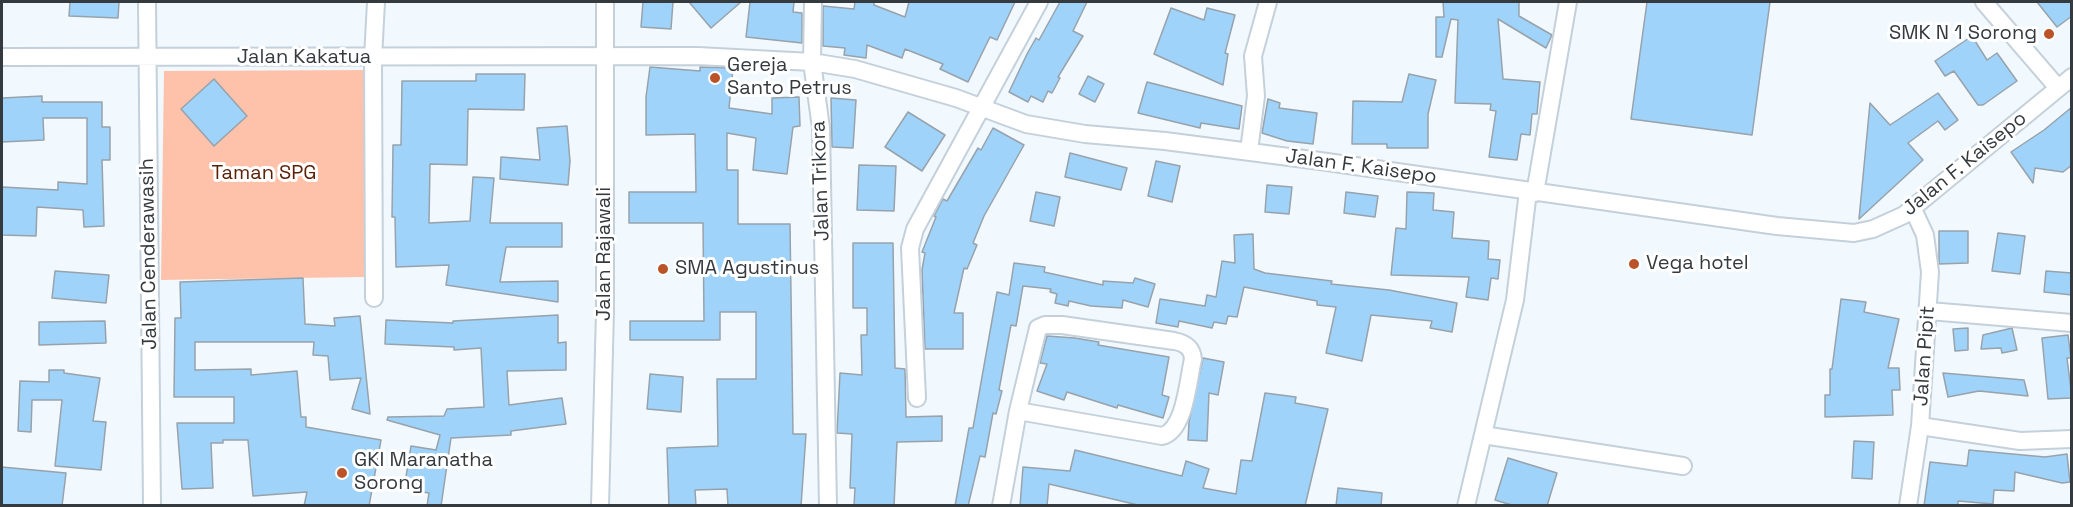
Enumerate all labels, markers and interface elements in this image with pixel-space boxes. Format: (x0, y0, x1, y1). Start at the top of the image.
place label: SMK N 1 Sorong (1889, 22, 2037, 46)
marker: SMK N 1 Sorong (2042, 27, 2056, 41)
street label: Jalan Kakatua (237, 46, 371, 70)
place label: Gereja Santo Petrus (727, 54, 852, 101)
marker: Gereja Santo Petrus (708, 71, 722, 85)
street label: Jalan F. Kaisepo (1898, 107, 2032, 221)
street label: Jalan Trikora (807, 120, 835, 242)
street label: Jalan F. Kaisepo (1284, 145, 1438, 189)
street label: Jalan Cenderawasih (135, 158, 163, 350)
park label: Taman SPG (211, 162, 317, 186)
street label: Jalan Rajawali (593, 187, 617, 321)
place label: Vega hotel (1646, 252, 1749, 276)
place label: SMA Agustinus (675, 257, 819, 281)
marker: Vega hotel (1627, 257, 1641, 271)
marker: SMA Agustinus (656, 262, 670, 276)
street label: Jalan Pipit (1910, 305, 1940, 407)
place label: GKI Maranatha Sorong (354, 449, 493, 496)
marker: GKI Maranatha Sorong (335, 466, 349, 480)

